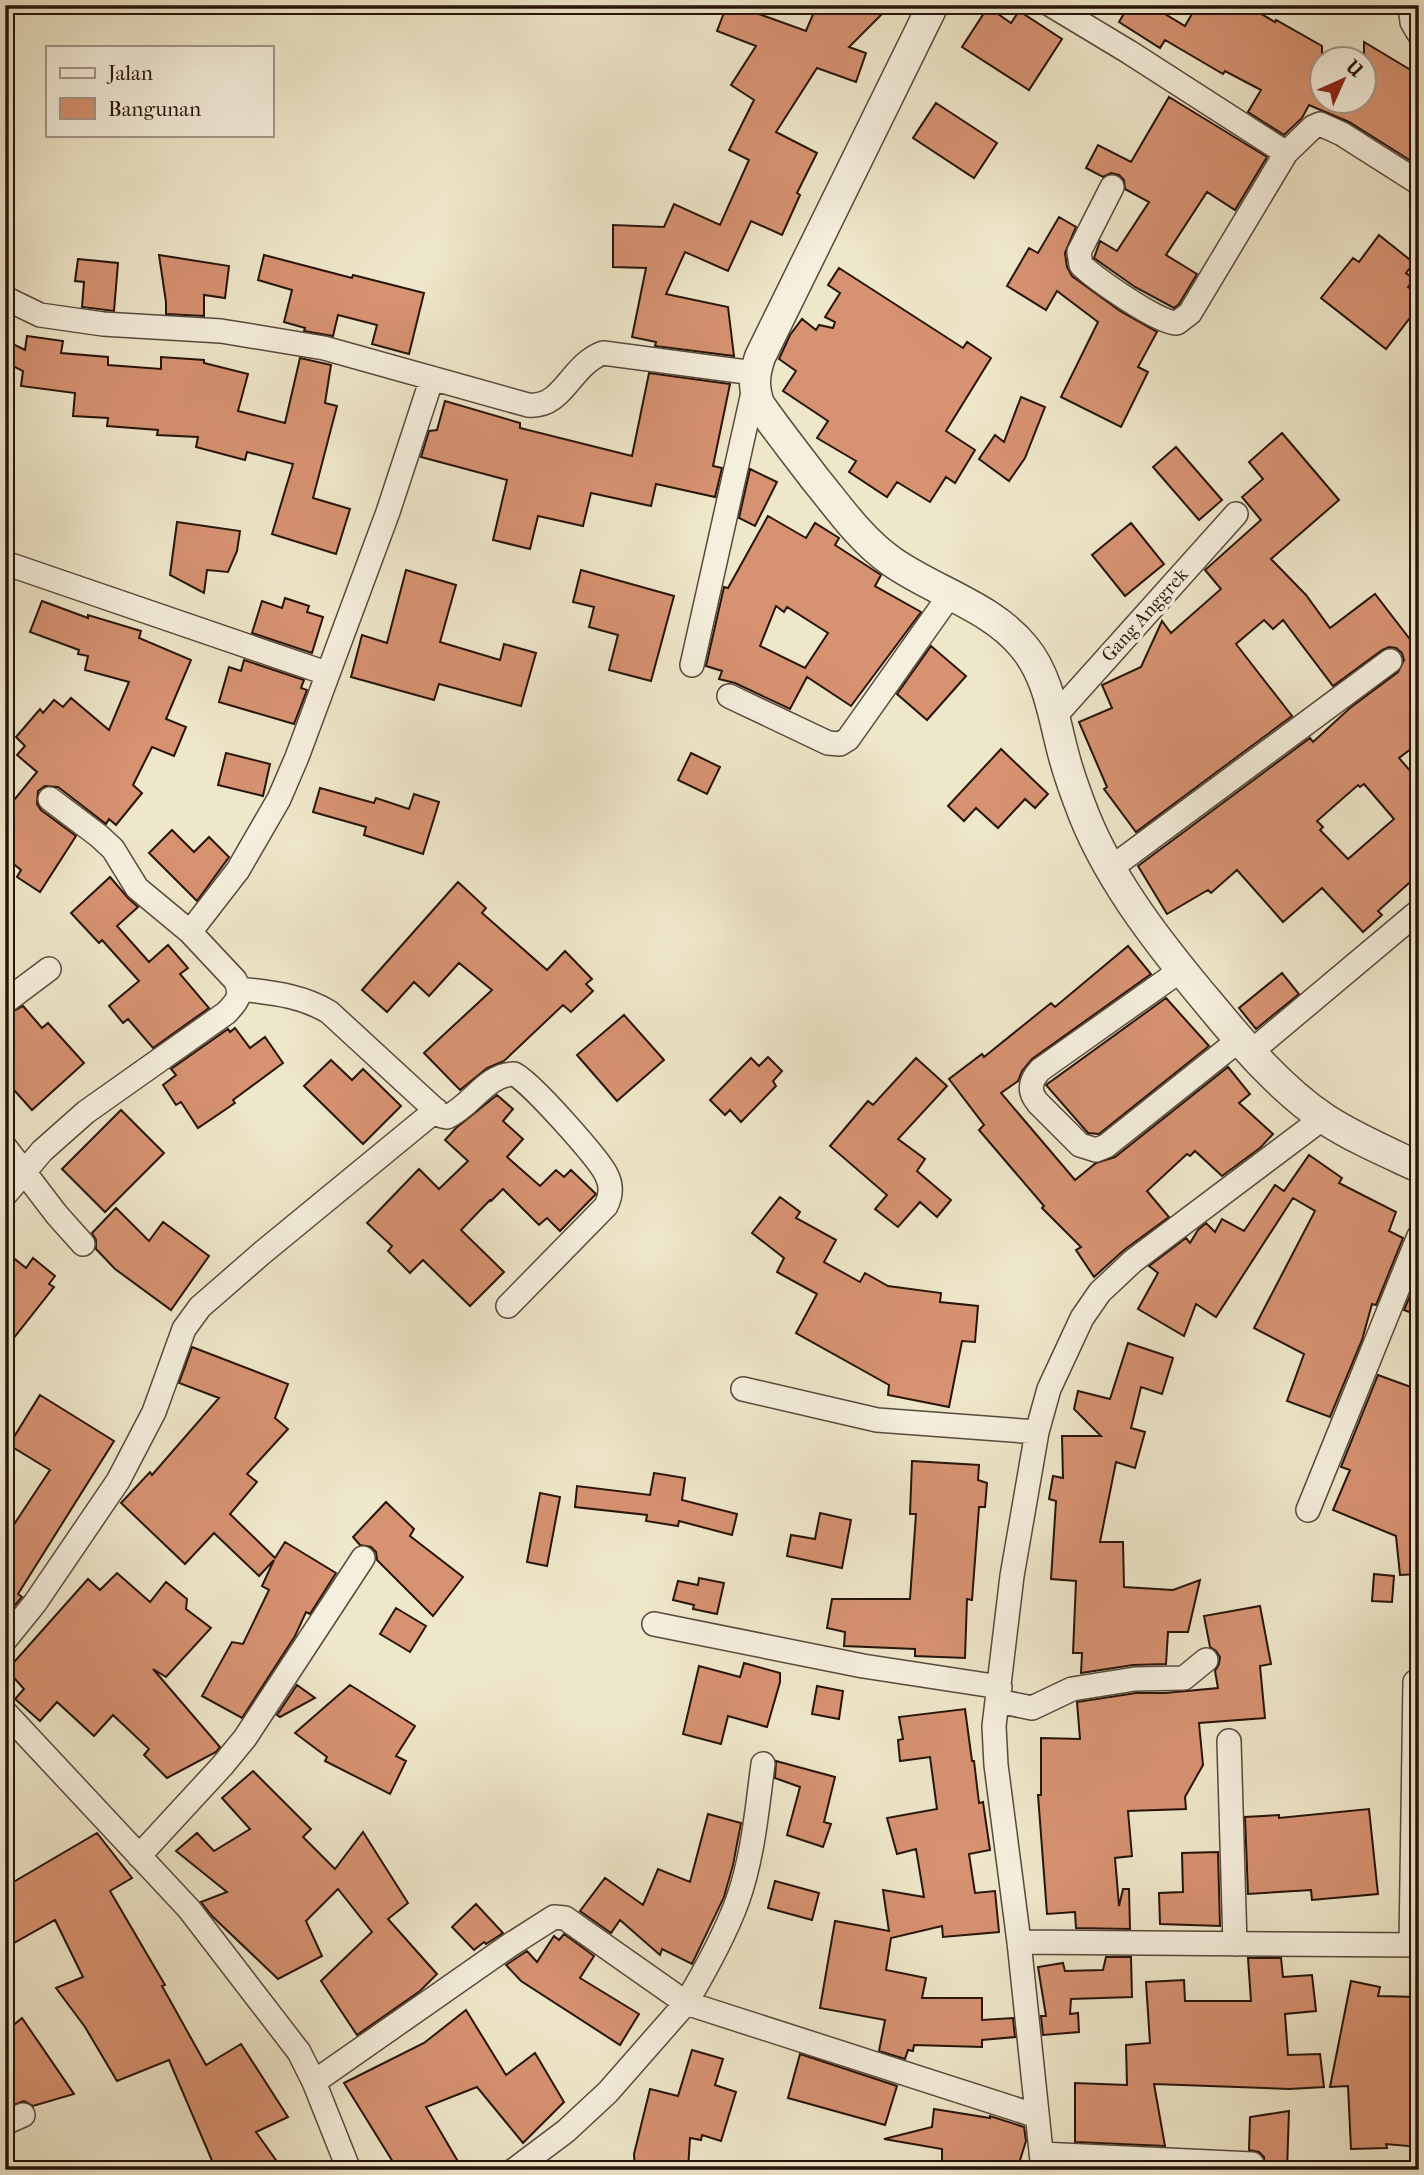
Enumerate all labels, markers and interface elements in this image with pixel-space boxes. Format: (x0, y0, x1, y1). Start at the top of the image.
legend (46, 46, 273, 136)
north arrow (1308, 46, 1378, 116)
text: U (1341, 55, 1367, 82)
text: Jalan (106, 61, 153, 85)
text: Bangunan (108, 97, 201, 121)
street label: Gang Anggrek (1097, 564, 1193, 666)

